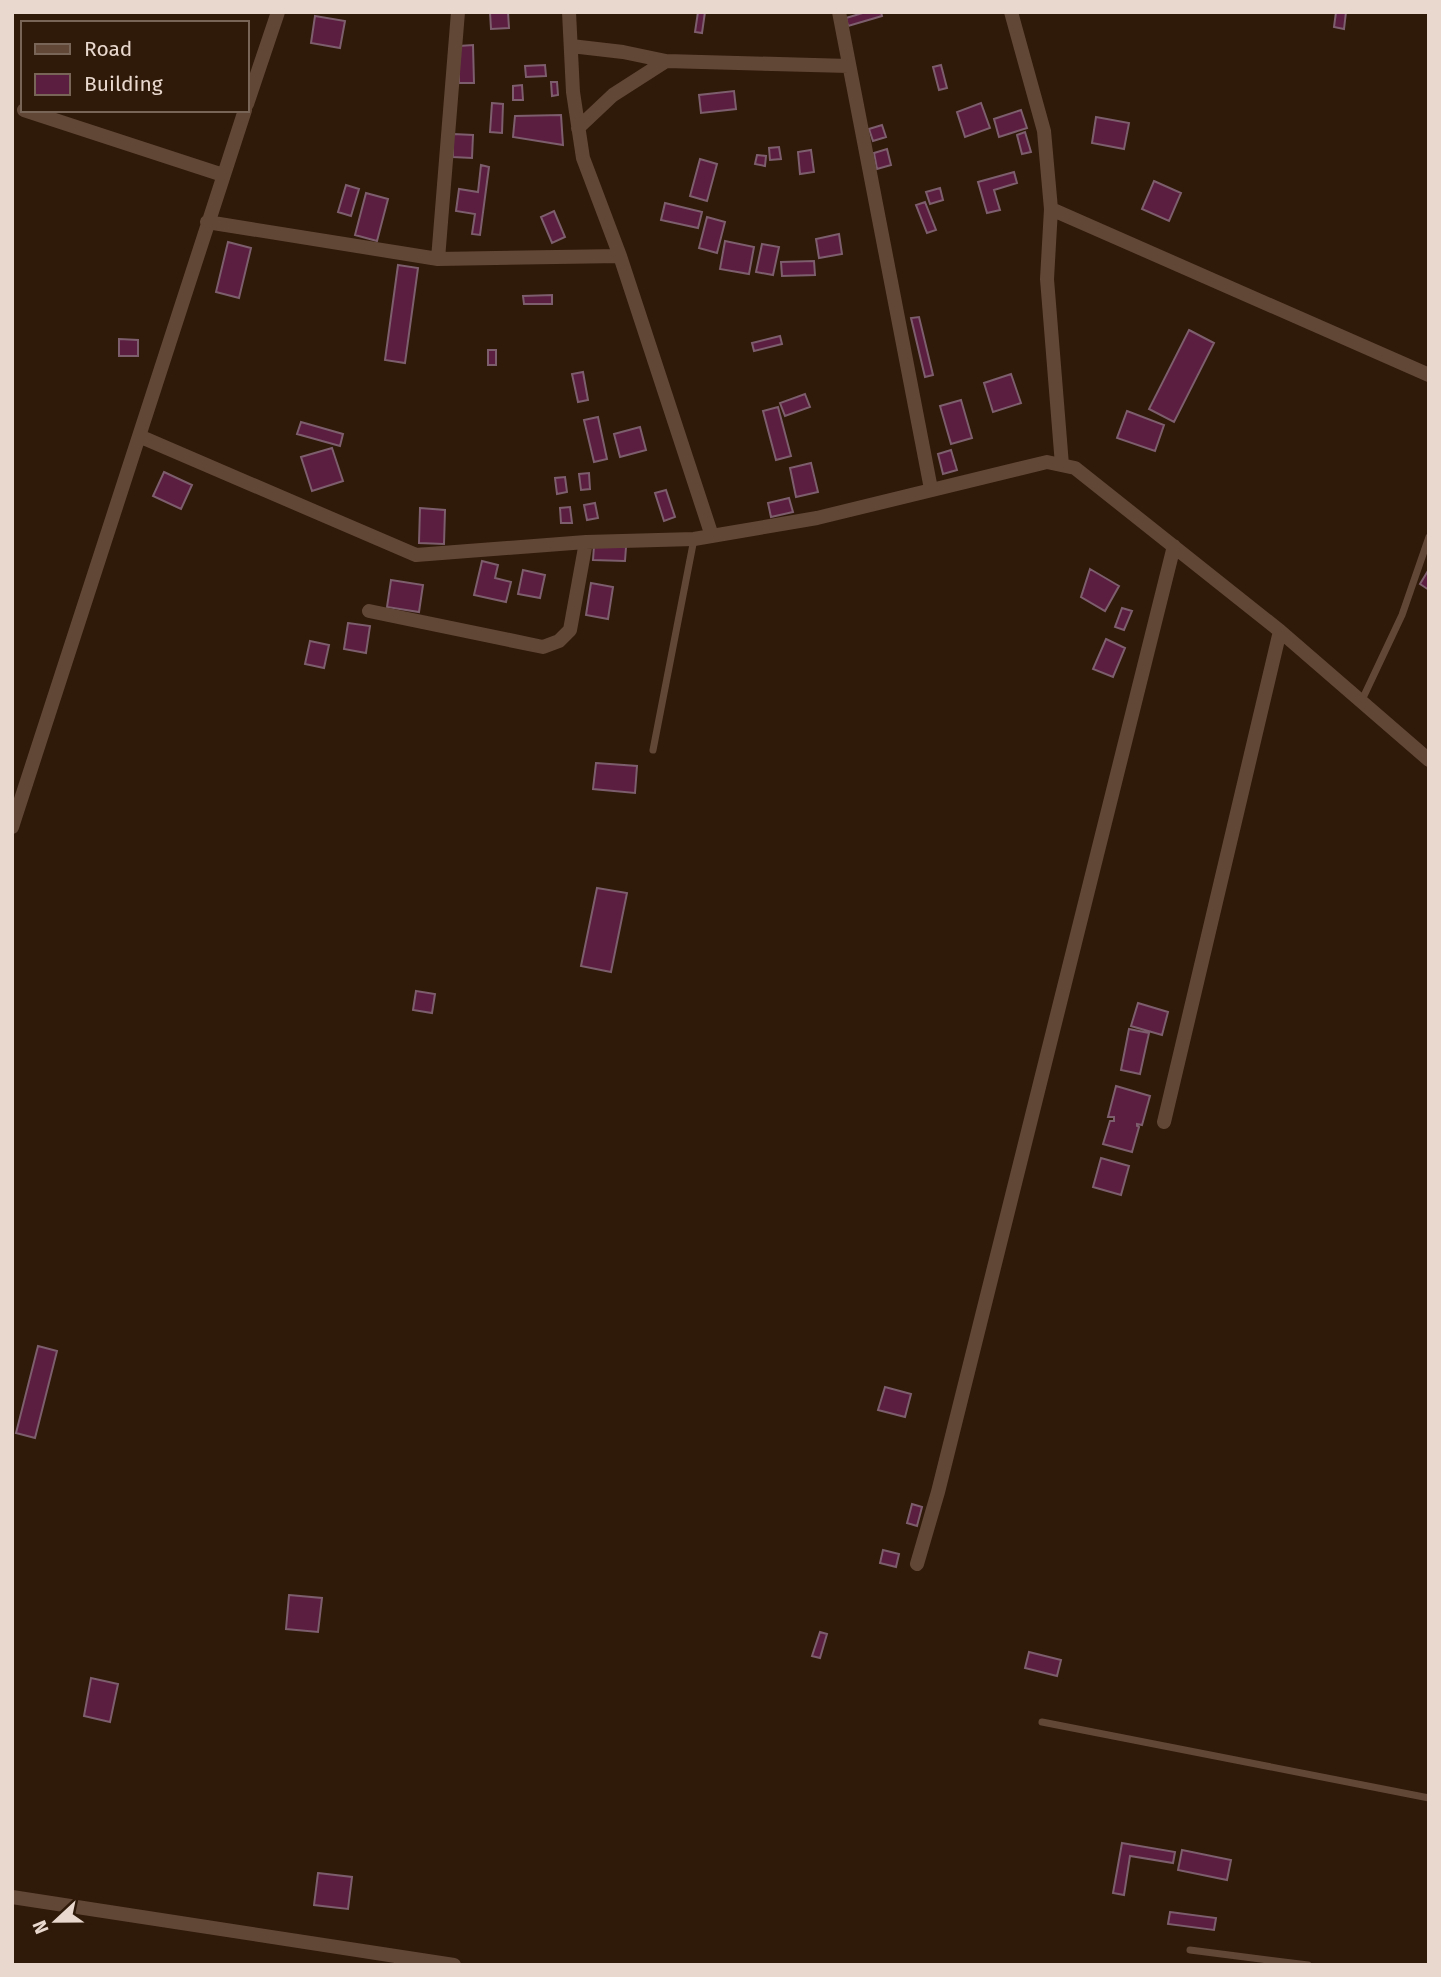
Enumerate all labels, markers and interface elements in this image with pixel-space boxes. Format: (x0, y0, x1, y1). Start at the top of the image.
legend (21, 21, 248, 112)
text: Road (84, 36, 132, 62)
text: Building (84, 71, 163, 97)
north arrow (21, 1886, 91, 1956)
text: N (28, 1917, 54, 1937)

